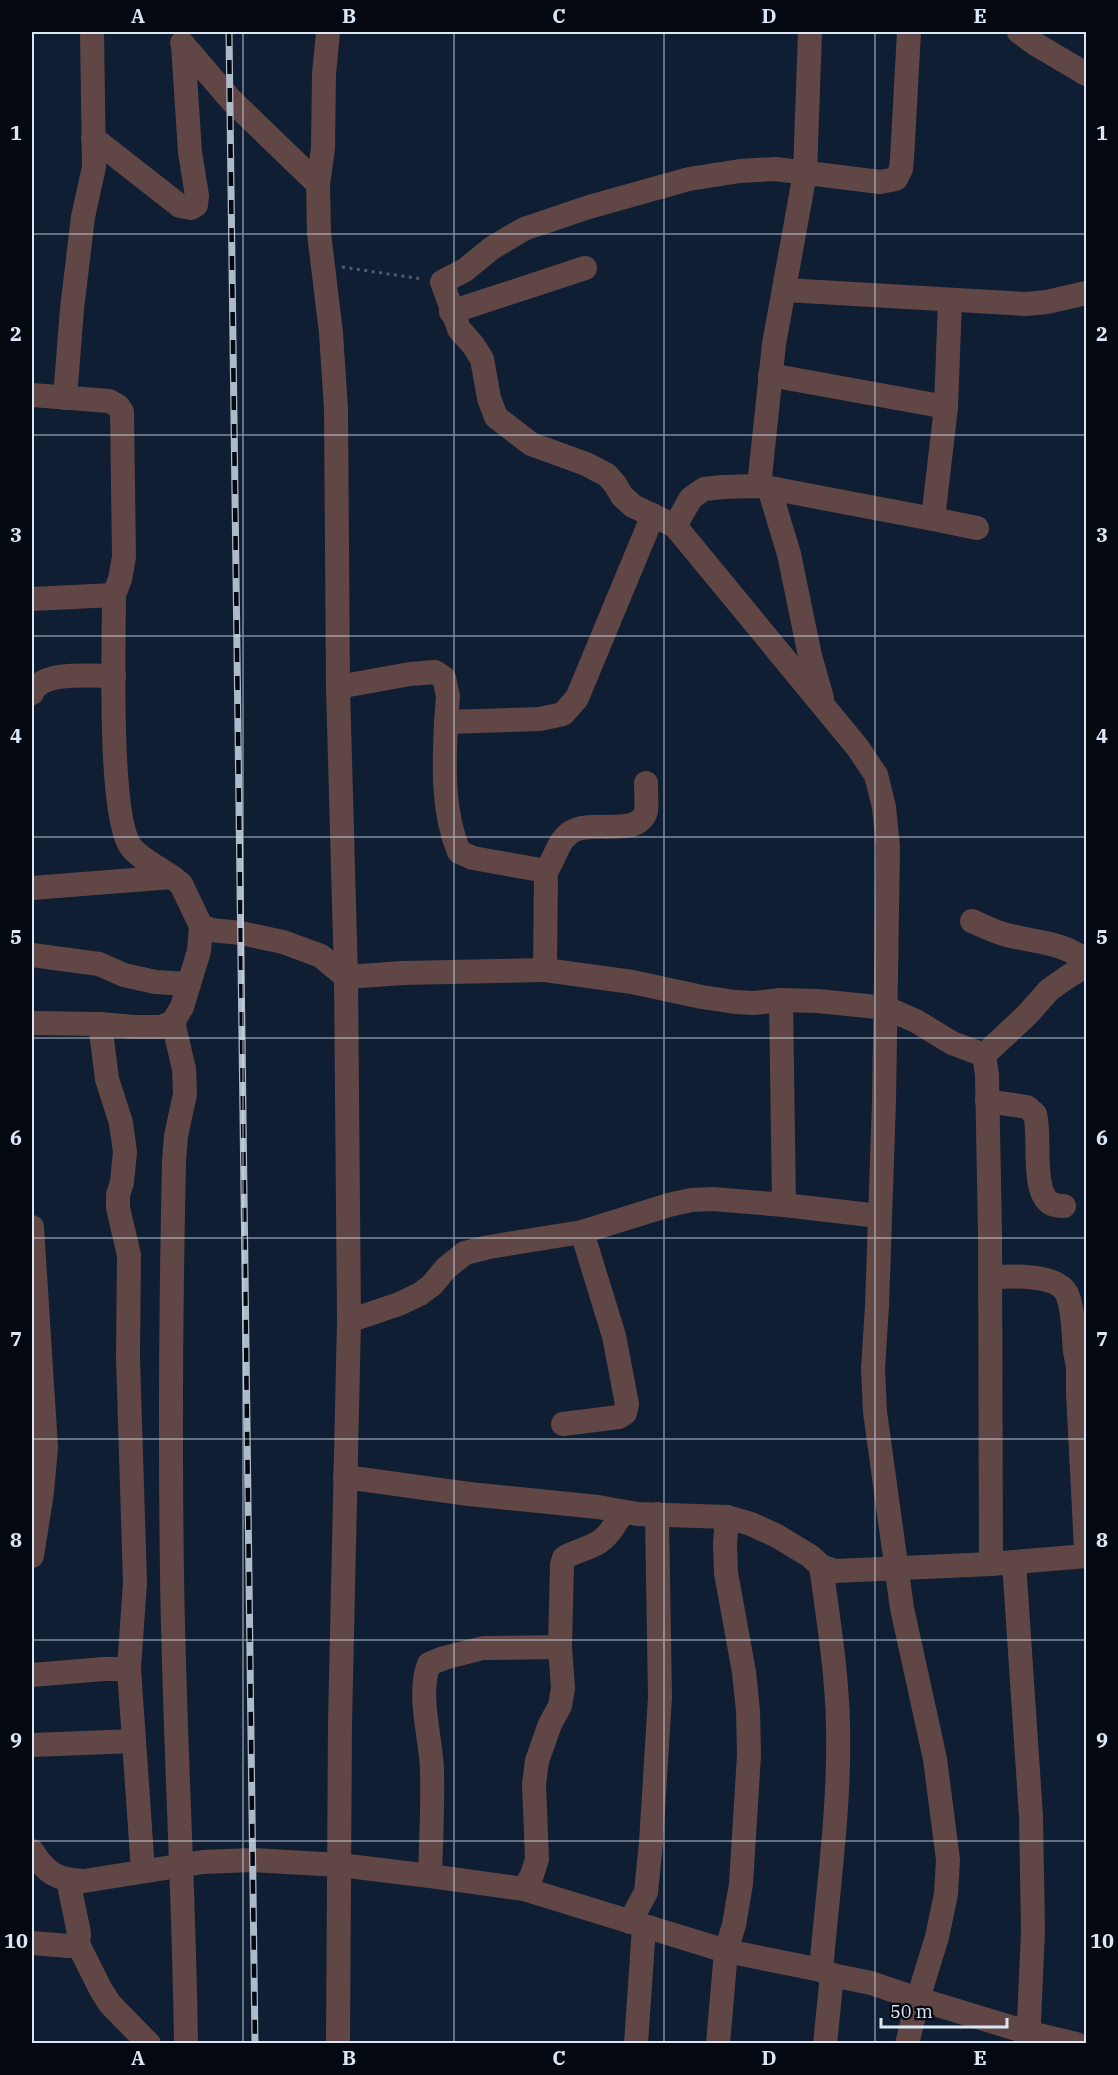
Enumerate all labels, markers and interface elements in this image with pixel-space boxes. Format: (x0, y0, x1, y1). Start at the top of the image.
text: A (131, 2, 145, 29)
text: B (342, 2, 356, 29)
text: C (552, 2, 566, 29)
text: D (761, 2, 777, 29)
text: E (973, 2, 987, 29)
text: 1 (10, 119, 22, 146)
text: 1 (1096, 119, 1108, 146)
text: 2 (10, 320, 22, 347)
text: 2 (1096, 320, 1108, 347)
text: 3 (10, 521, 22, 548)
text: 3 (1096, 521, 1108, 548)
text: 4 (10, 722, 22, 749)
text: 4 (1096, 722, 1108, 749)
text: 5 (10, 923, 22, 950)
text: 5 (1096, 923, 1108, 950)
text: 6 (10, 1124, 22, 1151)
text: 6 (1096, 1124, 1108, 1151)
text: 7 (10, 1325, 22, 1352)
text: 7 (1096, 1325, 1108, 1352)
text: 8 (10, 1526, 22, 1553)
text: 8 (1096, 1526, 1108, 1553)
text: 9 (10, 1726, 22, 1753)
text: 9 (1096, 1726, 1108, 1753)
text: 10 (4, 1927, 28, 1954)
text: 10 (1090, 1927, 1114, 1954)
scale bar (881, 1991, 1007, 2029)
text: 50 m (890, 2000, 933, 2023)
text: A (131, 2044, 145, 2071)
text: B (342, 2044, 356, 2071)
text: C (552, 2044, 566, 2071)
text: D (761, 2044, 777, 2071)
text: E (973, 2044, 987, 2071)

